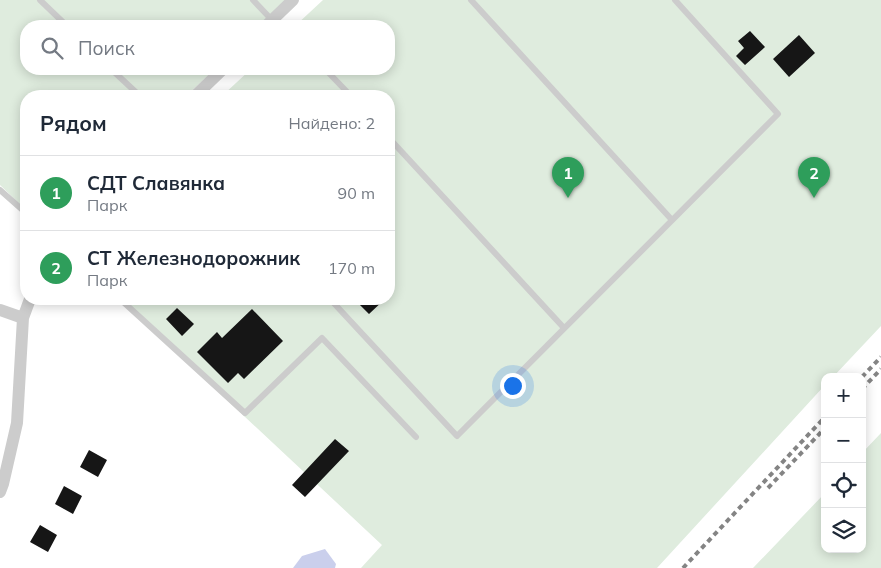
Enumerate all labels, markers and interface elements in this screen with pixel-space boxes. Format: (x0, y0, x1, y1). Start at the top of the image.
search box (20, 20, 395, 75)
icon: search (38, 34, 66, 62)
text: Поиск (78, 36, 135, 60)
text: Рядом (40, 110, 107, 136)
text: Найдено: 2 (289, 113, 375, 133)
pin: 1 (552, 157, 584, 198)
pin: 2 (798, 157, 830, 198)
text: СДТ Славянка (87, 171, 225, 195)
text: 1 (51, 183, 61, 203)
text: 90 m (338, 183, 375, 203)
text: Парк (87, 195, 127, 215)
text: СТ Железнодорожник (87, 246, 300, 270)
text: 2 (51, 258, 61, 278)
text: 170 m (328, 258, 375, 278)
text: Парк (87, 270, 127, 290)
your location (500, 373, 526, 399)
map controls (821, 373, 866, 553)
button: + (821, 373, 866, 418)
button: − (821, 418, 866, 463)
button: locate (821, 463, 866, 508)
button: layers (821, 508, 866, 553)

